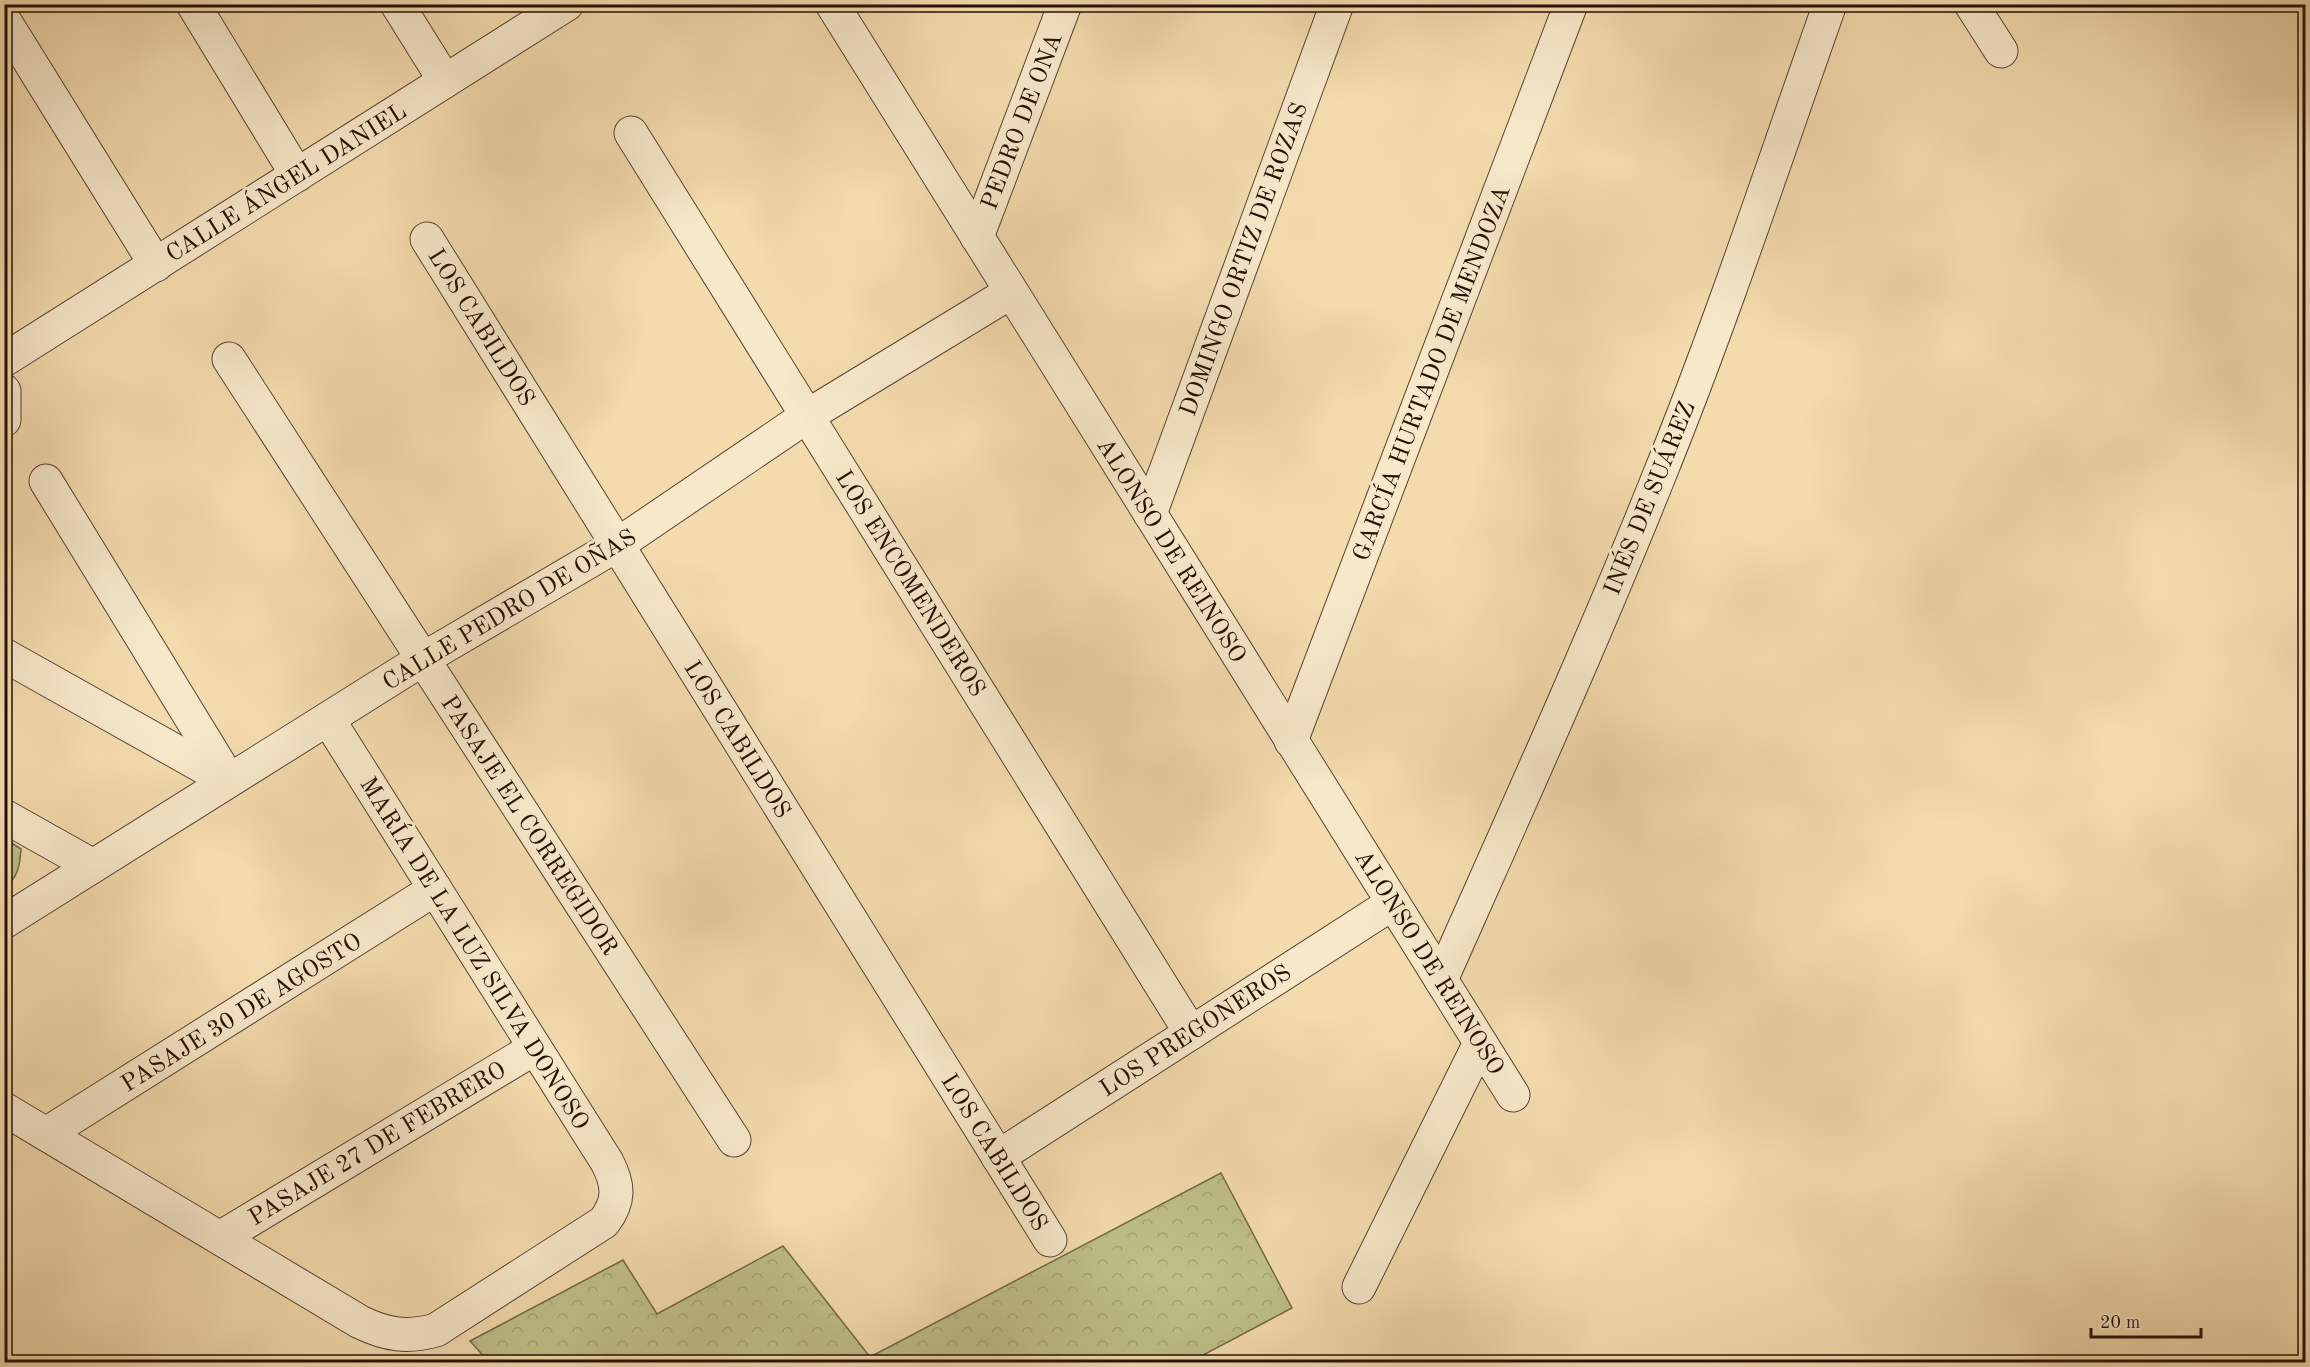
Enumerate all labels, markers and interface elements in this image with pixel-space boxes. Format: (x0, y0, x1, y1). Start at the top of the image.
street label: PEDRO DE ONA (978, 30, 1068, 213)
street label: CALLE ÁNGEL DANIEL (161, 96, 411, 268)
street label: DOMINGO ORTIZ DE ROZAS (1177, 100, 1313, 420)
street label: GARCÍA HURTADO DE MENDOZA (1346, 181, 1516, 565)
street label: LOS CABILDOS (422, 245, 538, 411)
street label: INÉS DE SUÁREZ (1597, 397, 1701, 599)
street label: ALONSO DE REINOSO (1091, 434, 1249, 668)
street label: LOS ENCOMENDEROS (830, 467, 989, 701)
street label: CALLE PEDRO DE OÑAS (377, 521, 641, 696)
street label: LOS CABILDOS (678, 657, 794, 823)
street label: PASAJE EL CORREGIDOR (435, 692, 621, 960)
street label: MARÍA DE LA LUZ SILVA DONOSO (354, 771, 596, 1135)
street label: ALONSO DE REINOSO (1349, 846, 1507, 1080)
street label: PASAJE 30 DE AGOSTO (118, 930, 366, 1098)
street label: LOS PREGONEROS (1096, 961, 1296, 1102)
street label: PASAJE 27 DE FEBRERO (245, 1058, 511, 1231)
street label: LOS CABILDOS (935, 1070, 1051, 1236)
scale bar (2091, 1301, 2200, 1339)
text: 20 m (2100, 1314, 2140, 1332)

